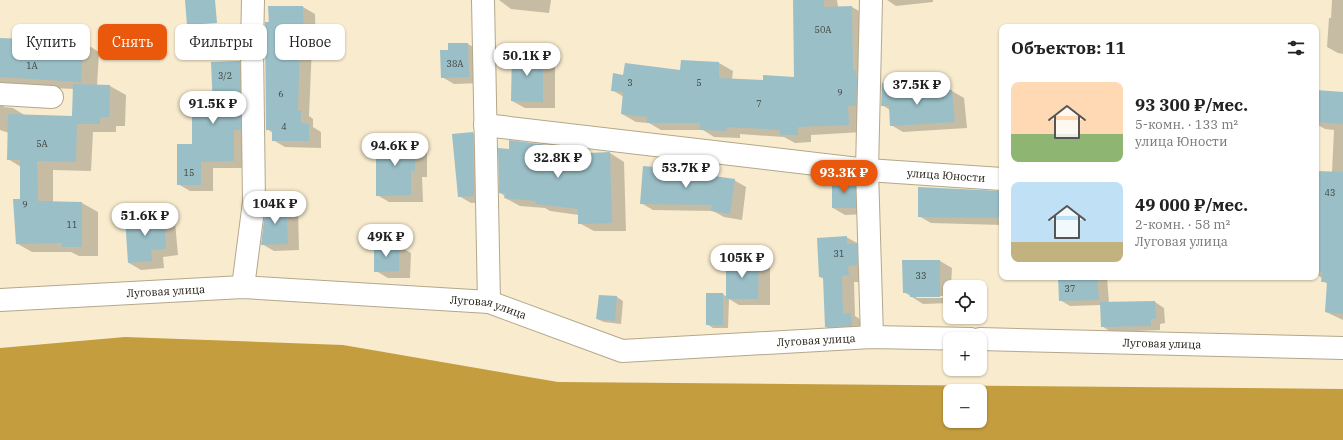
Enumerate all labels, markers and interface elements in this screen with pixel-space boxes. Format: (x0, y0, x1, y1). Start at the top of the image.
chip: Купить (12, 24, 90, 60)
chip: Снять (98, 24, 167, 60)
chip: Фильтры (175, 24, 267, 60)
chip: Новое (275, 24, 345, 60)
house number: 50А (815, 24, 832, 35)
text: Объектов: 11 (1011, 37, 1126, 59)
icon: filters (1285, 37, 1307, 59)
pin: 50.1K ₽ (490, 43, 564, 77)
text: 50.1K ₽ (503, 47, 551, 64)
house number: 38А (447, 58, 464, 69)
house number: 1А (26, 60, 39, 71)
house number: 3/2 (218, 70, 232, 81)
pin: 37.5K ₽ (880, 72, 954, 106)
text: 37.5K ₽ (893, 76, 941, 93)
house number: 3 (627, 77, 633, 88)
house number: 5 (696, 77, 702, 88)
house number: 9 (837, 87, 843, 98)
house number: 6 (278, 88, 284, 99)
pin: 91.5K ₽ (176, 91, 250, 125)
text: 93 300 ₽/мес. (1135, 94, 1248, 116)
text: 91.5K ₽ (189, 95, 237, 112)
house number: 7 (756, 98, 762, 109)
icon: home (1043, 98, 1091, 146)
text: 5-комн. · 133 m² (1135, 116, 1238, 133)
house number: 4 (281, 121, 287, 132)
pin: 94.6K ₽ (358, 133, 432, 167)
text: улица Юности (1135, 133, 1227, 150)
text: 94.6K ₽ (371, 137, 419, 154)
house number: 5А (36, 138, 49, 149)
pin: 32.8K ₽ (521, 145, 595, 179)
text: 32.8K ₽ (534, 149, 582, 166)
pin: 53.7K ₽ (649, 155, 723, 189)
text: 53.7K ₽ (662, 159, 710, 176)
pin: 93.3K ₽ (807, 160, 881, 194)
text: 93.3K ₽ (820, 164, 868, 181)
street label: улица Юности (907, 166, 986, 185)
house number: 15 (184, 167, 194, 178)
house number: 43 (1325, 187, 1335, 198)
pin: 104K ₽ (242, 191, 308, 225)
text: 49 000 ₽/мес. (1135, 194, 1248, 216)
text: 104K ₽ (252, 195, 298, 212)
icon: home (1043, 198, 1091, 246)
house number: 9 (22, 199, 28, 210)
pin: 51.6K ₽ (108, 203, 182, 237)
text: 51.6K ₽ (121, 207, 169, 224)
text: 2-комн. · 58 m² (1135, 216, 1230, 233)
house number: 11 (67, 219, 77, 230)
pin: 49K ₽ (358, 224, 414, 258)
text: 49K ₽ (367, 228, 405, 245)
text: Луговая улица (1135, 233, 1228, 250)
pin: 105K ₽ (709, 245, 775, 279)
house number: 31 (834, 248, 844, 259)
text: 105K ₽ (719, 249, 765, 266)
house number: 33 (916, 270, 926, 281)
map controls (943, 280, 987, 428)
button: locate (943, 280, 987, 324)
street label: Луговая улица (126, 282, 205, 300)
house number: 37 (1065, 283, 1075, 294)
street label: Луговая улица (449, 293, 529, 322)
street label: Луговая улица (776, 331, 856, 349)
button: + (943, 332, 987, 376)
street label: Луговая улица (1122, 336, 1201, 351)
button: − (943, 384, 987, 428)

